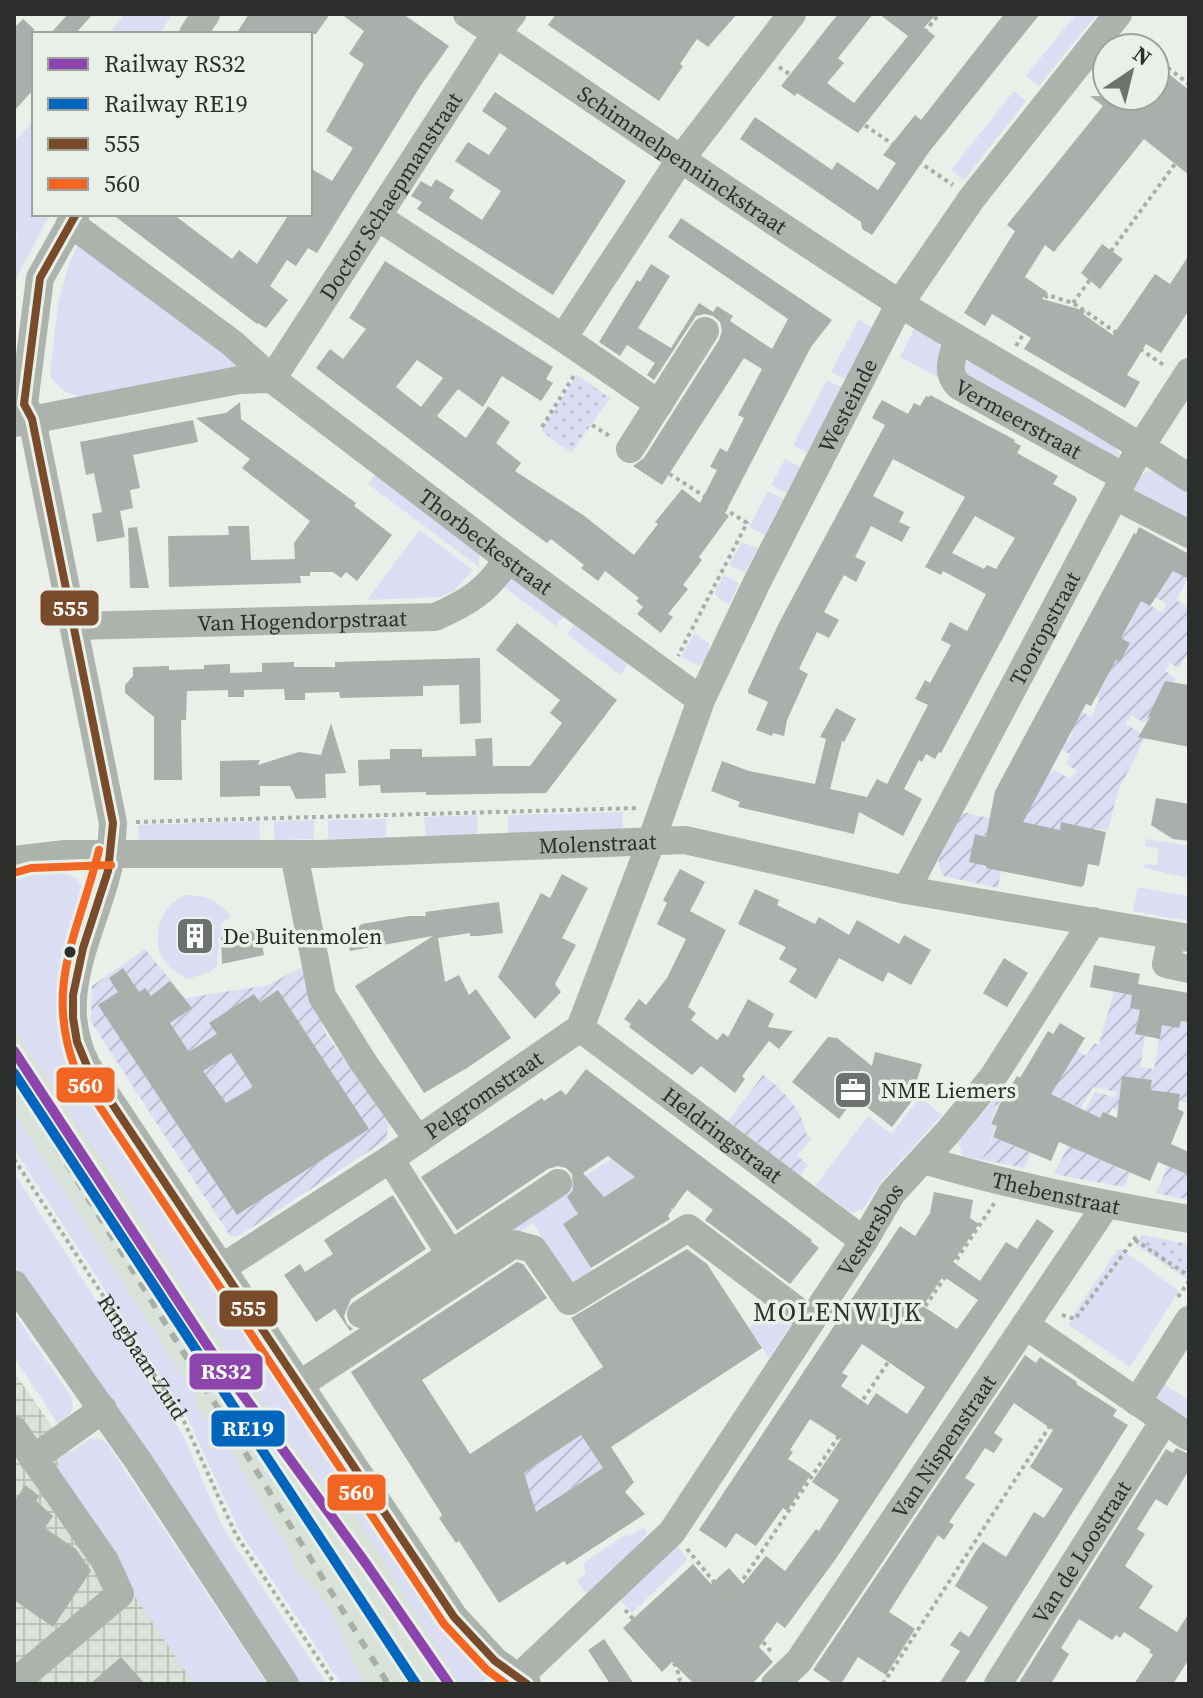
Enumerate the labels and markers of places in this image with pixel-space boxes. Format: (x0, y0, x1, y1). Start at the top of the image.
building icon: De Buitenmolen (174, 915, 216, 957)
place label: De Buitenmolen (223, 921, 382, 951)
unlabelled marker (62, 944, 78, 960)
office icon: NME Liemers (832, 1069, 874, 1111)
place label: NME Liemers (881, 1075, 1016, 1105)

